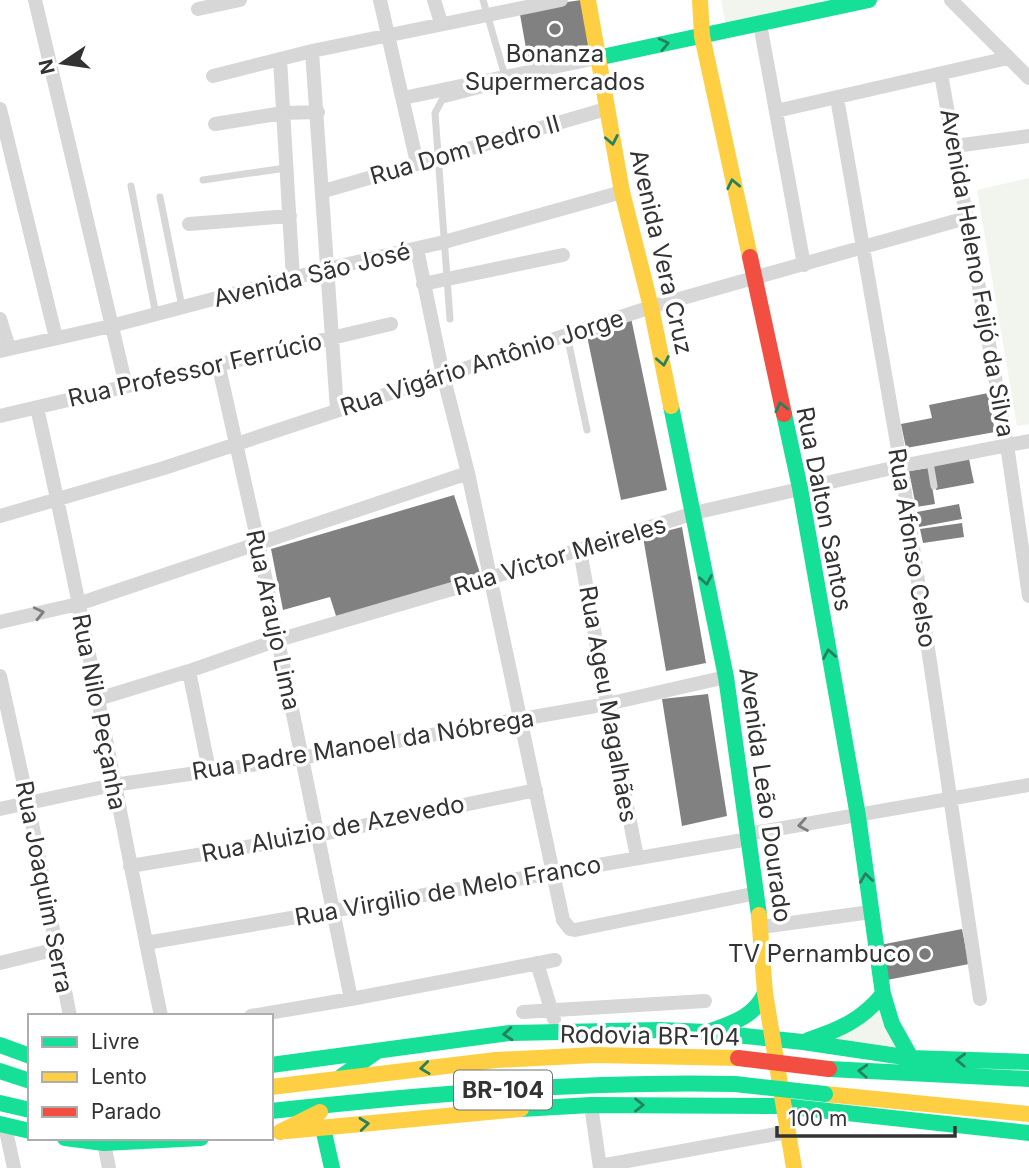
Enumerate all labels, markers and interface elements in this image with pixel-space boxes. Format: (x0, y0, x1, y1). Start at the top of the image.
marker: Bonanza Supermercados (547, 21, 563, 37)
north arrow (28, 28, 98, 98)
one-way arrow (658, 37, 670, 52)
place label: Bonanza Supermercados (465, 39, 645, 96)
text: N (34, 57, 60, 76)
street label: Avenida Heleno Feijó da Silva (934, 107, 1021, 439)
street label: Rua Dom Pedro II (367, 109, 563, 190)
one-way arrow (603, 134, 618, 146)
street label: Avenida Vera Cruz (624, 147, 699, 357)
one-way arrow (726, 178, 741, 190)
street label: Avenida São José (211, 236, 413, 313)
street label: Rua Vigário Antônio Jorge (337, 303, 627, 422)
street label: Rua Professor Ferrúcio (65, 326, 325, 413)
one-way arrow (654, 355, 669, 367)
one-way arrow (775, 401, 790, 413)
street label: Rua Dalton Santos (790, 404, 859, 614)
street label: Rua Afonso Celso (882, 446, 943, 650)
street label: Rua Victor Meireles (450, 509, 669, 602)
street label: Rua Araujo Lima (240, 527, 307, 713)
one-way arrow (698, 574, 713, 586)
street label: Rua Ageu Magalhães (573, 583, 644, 824)
one-way arrow (33, 606, 45, 621)
street label: Rua Nilo Peçanha (66, 611, 133, 812)
one-way arrow (822, 648, 837, 660)
street label: Avenida Leão Dourado (733, 666, 798, 924)
street label: Rua Padre Manoel da Nóbrega (190, 703, 536, 786)
street label: Rua Joaquim Serra (10, 778, 79, 995)
street label: Rua Aluizio de Azevedo (199, 789, 467, 868)
one-way arrow (797, 817, 809, 832)
street label: Rua Virgilio de Melo Franco (293, 849, 603, 932)
one-way arrow (859, 872, 874, 884)
place label: TV Pernambuco (728, 939, 911, 968)
marker: TV Pernambuco (917, 946, 933, 962)
legend (28, 1014, 273, 1140)
street label: Rodovia BR-104 (560, 1019, 740, 1052)
one-way arrow (503, 1026, 514, 1041)
text: Livre (91, 1029, 140, 1054)
one-way arrow (955, 1052, 966, 1067)
one-way arrow (419, 1061, 431, 1076)
one-way arrow (857, 1063, 868, 1078)
text: Lento (91, 1064, 147, 1089)
road number: BR-104 (454, 1070, 552, 1110)
scale bar (777, 1094, 956, 1138)
one-way arrow (634, 1097, 645, 1113)
text: Parado (91, 1099, 161, 1124)
text: 100 m (788, 1106, 847, 1131)
one-way arrow (358, 1117, 369, 1132)

